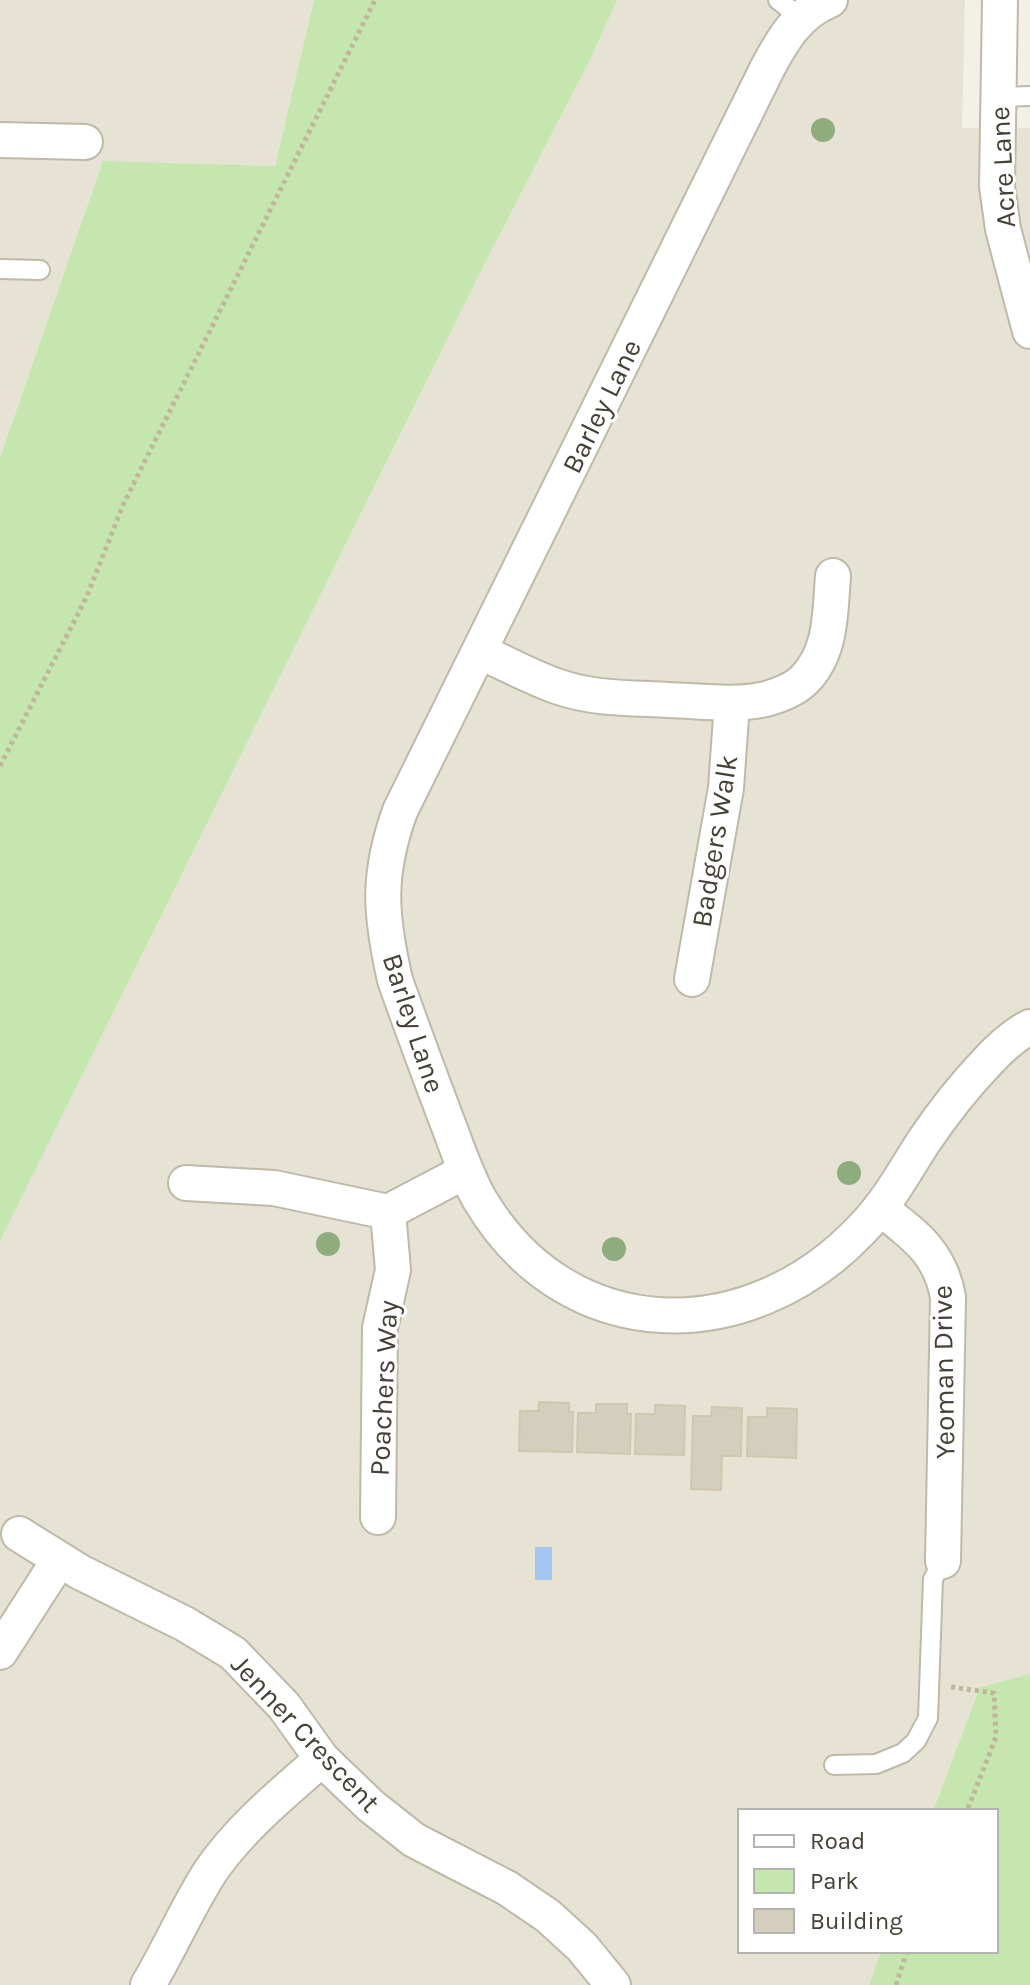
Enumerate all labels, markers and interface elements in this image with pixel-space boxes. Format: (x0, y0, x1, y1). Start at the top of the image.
street label: Acre Lane (983, 105, 1022, 228)
street label: Barley Lane (555, 334, 648, 478)
street label: Badgers Walk (685, 752, 744, 930)
street label: Barley Lane (375, 949, 452, 1097)
street label: Yeoman Drive (925, 1285, 962, 1459)
street label: Poachers Way (362, 1299, 405, 1477)
street label: Jenner Crescent (224, 1648, 387, 1819)
legend (738, 1809, 998, 1953)
text: Road (810, 1827, 865, 1855)
text: Park (810, 1867, 859, 1895)
text: Building (810, 1907, 903, 1935)

